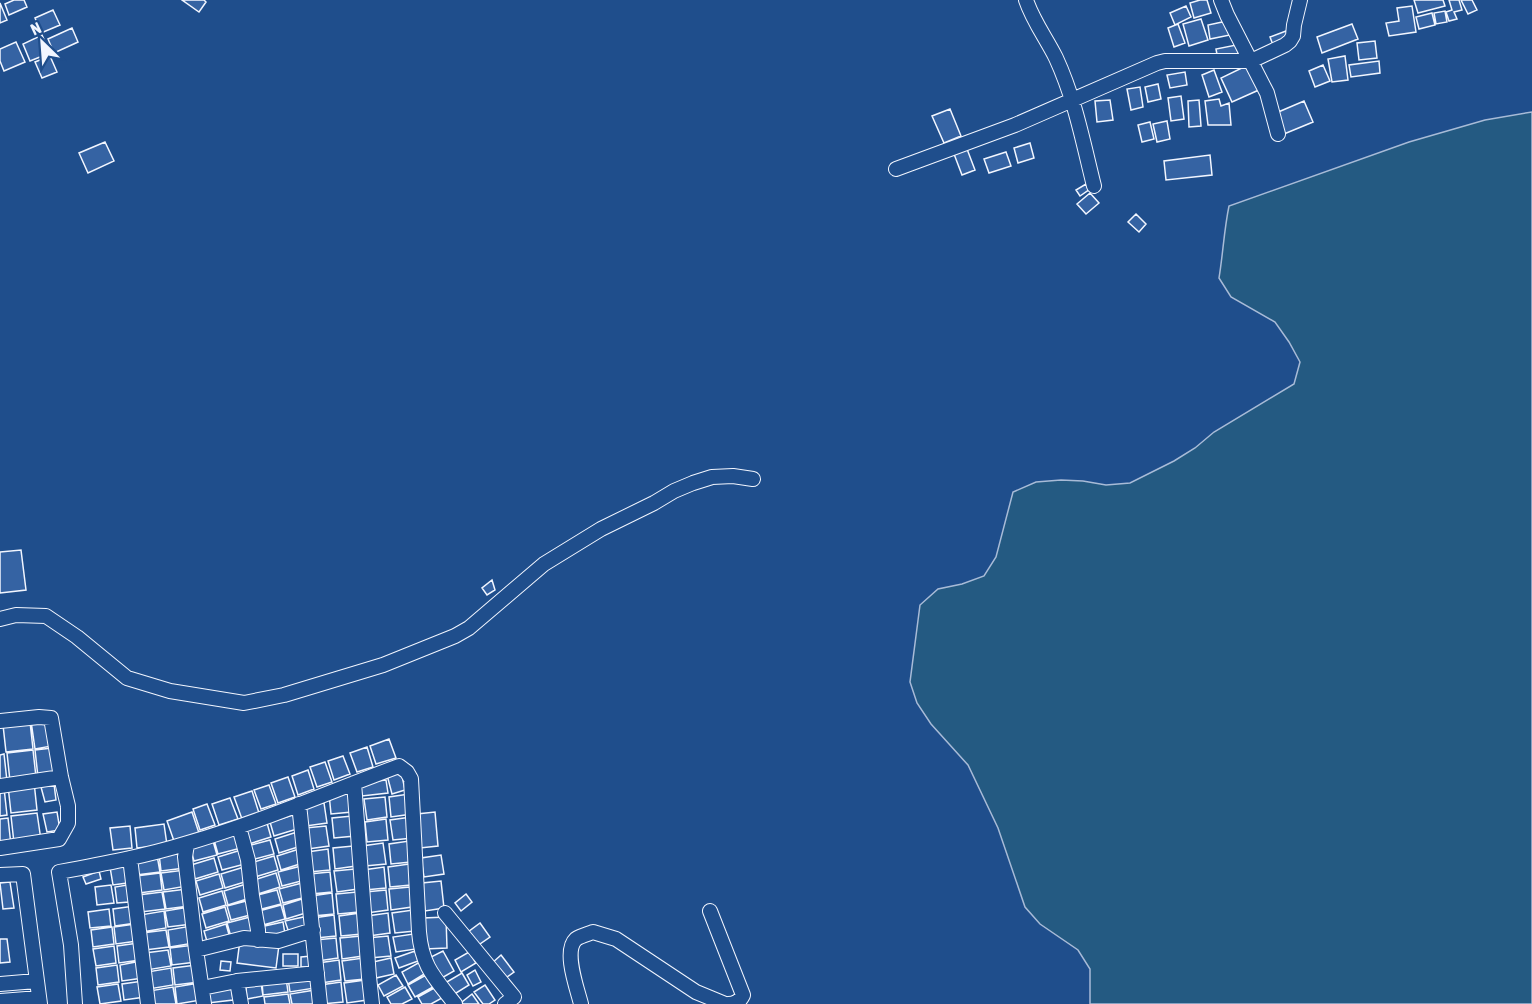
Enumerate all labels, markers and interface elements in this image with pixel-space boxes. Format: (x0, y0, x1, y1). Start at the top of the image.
north arrow (12, 12, 72, 72)
text: N (28, 18, 44, 39)

